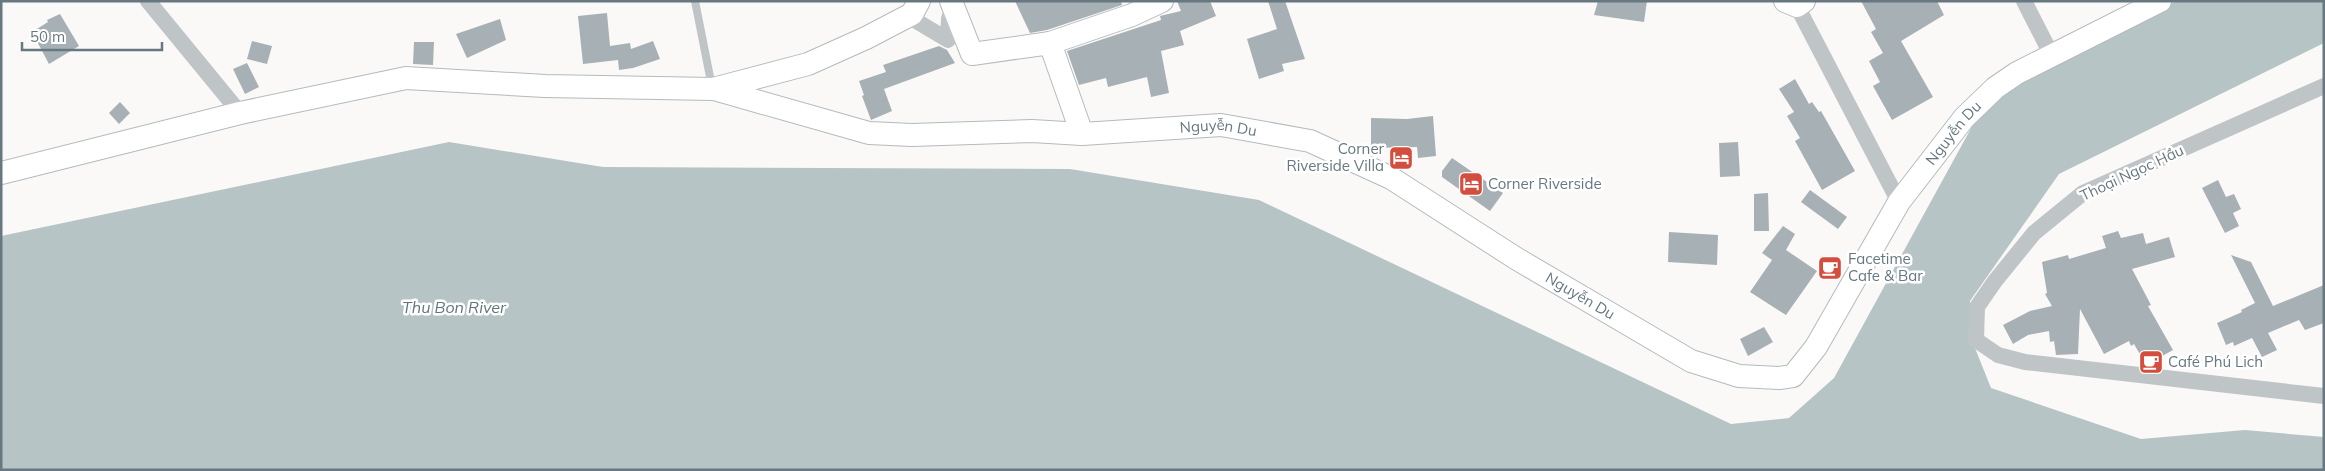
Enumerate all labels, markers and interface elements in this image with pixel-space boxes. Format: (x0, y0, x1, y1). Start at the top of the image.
scale bar (22, 20, 162, 52)
text: 50 m (30, 27, 65, 46)
street label: Nguyễn Du (1921, 97, 1985, 169)
street label: Nguyễn Du (1179, 115, 1258, 140)
place label: Corner Riverside Villa (1286, 139, 1385, 175)
street label: Thoại Ngọc Hầu (2077, 140, 2187, 205)
hotel icon: Corner Riverside Villa (1388, 145, 1414, 171)
hotel icon: Corner Riverside (1458, 171, 1484, 197)
place label: Corner Riverside (1488, 174, 1602, 193)
place label: Facetime Cafe & Bar (1848, 249, 1923, 285)
cafe icon: Facetime Cafe & Bar (1817, 255, 1843, 281)
street label: Nguyễn Du (1542, 268, 1619, 323)
water label: Thu Bon River (402, 297, 507, 317)
cafe icon: Café Phú Lich (2138, 349, 2164, 375)
place label: Café Phú Lich (2168, 352, 2263, 371)

